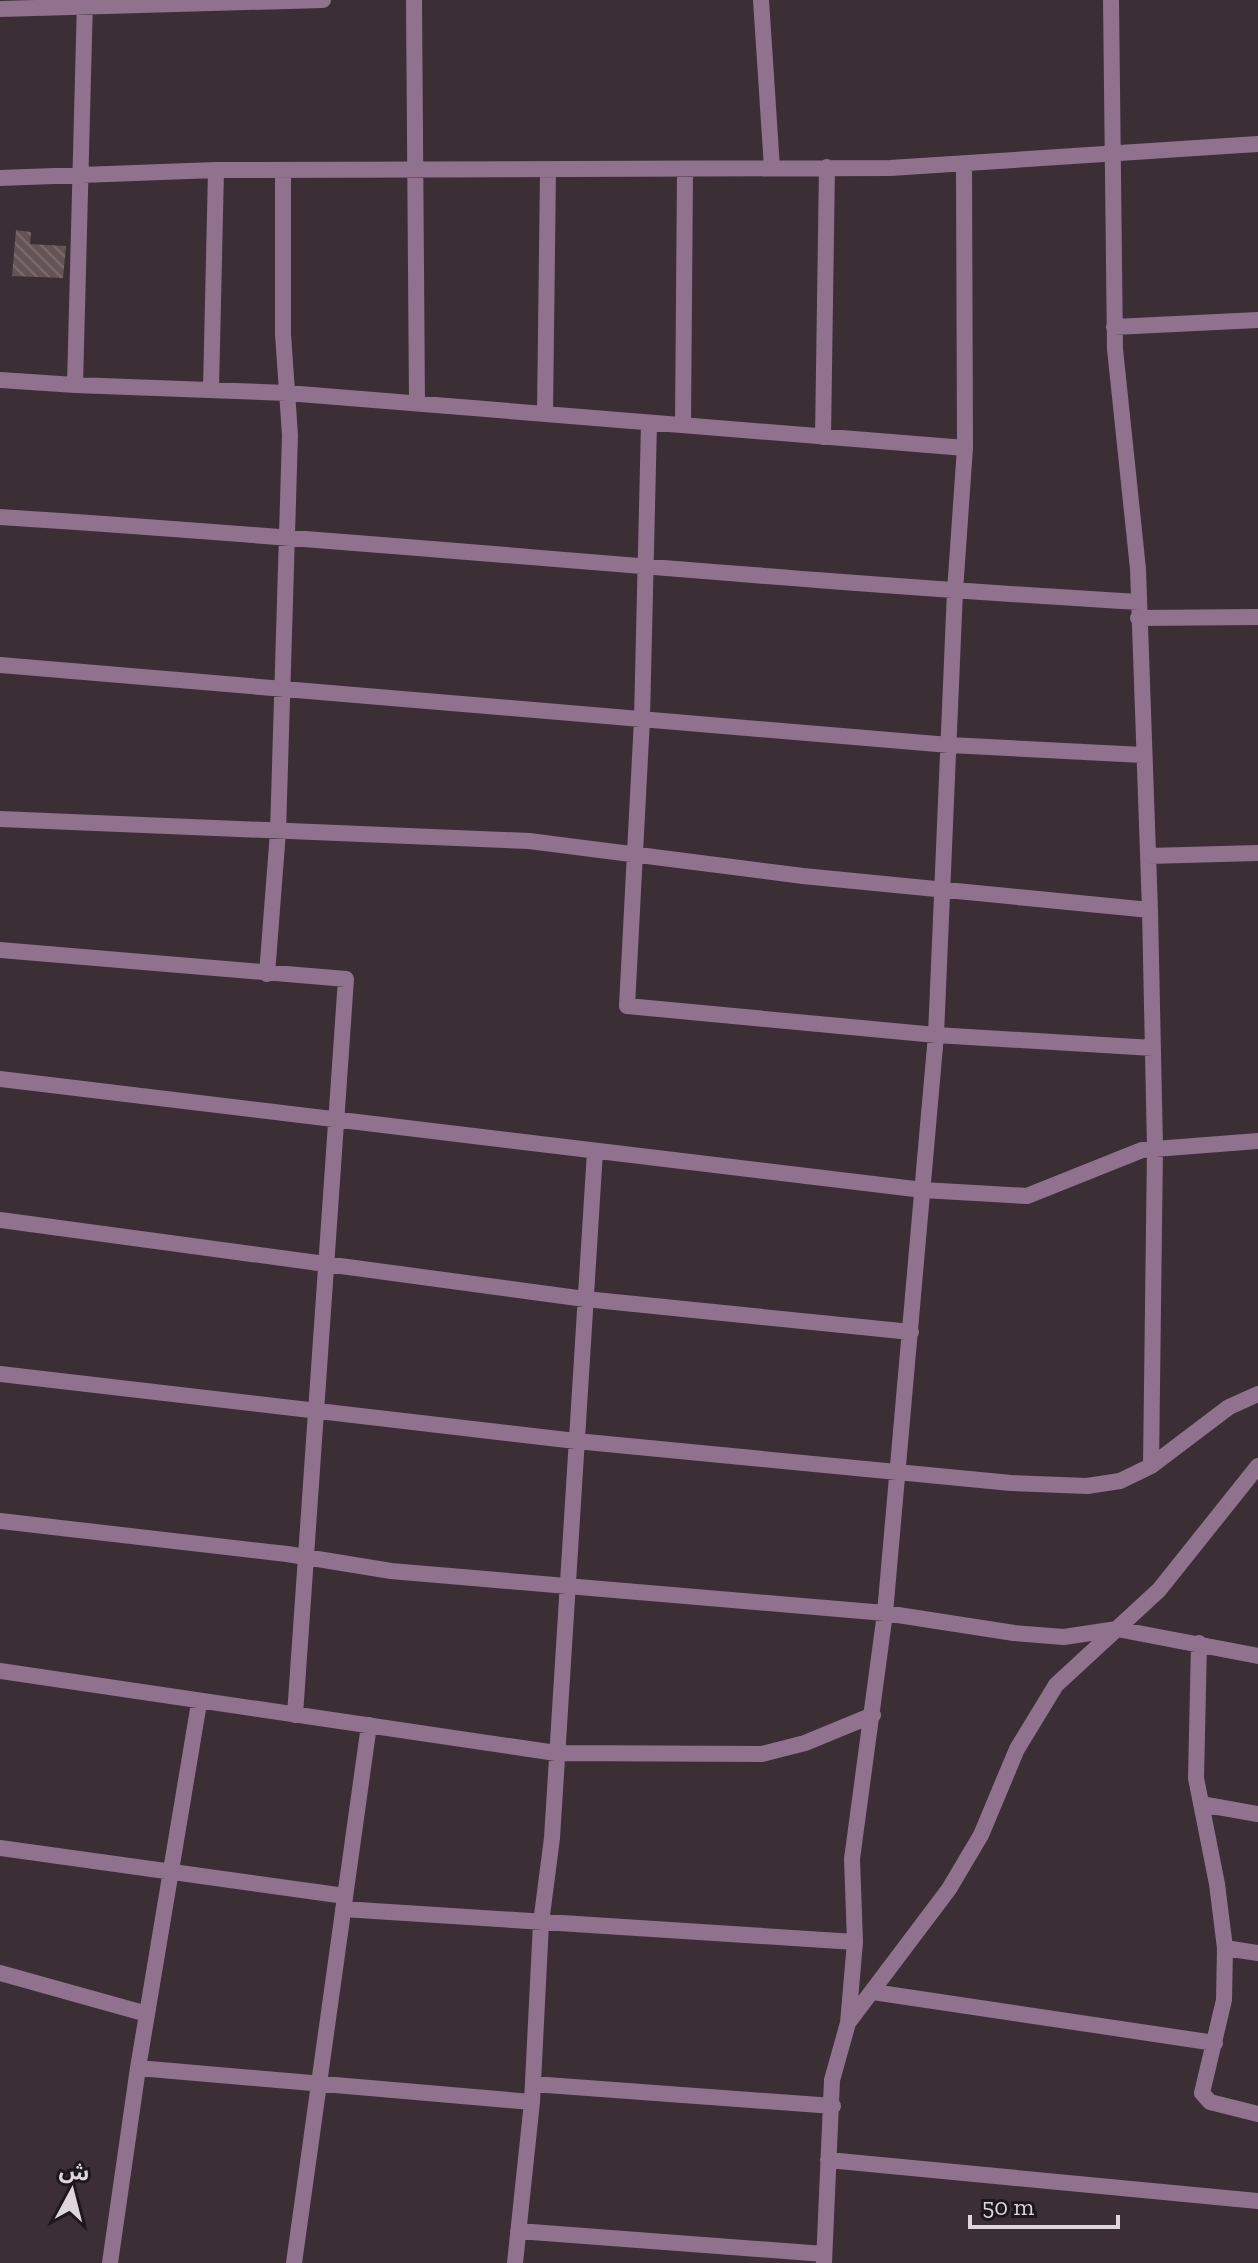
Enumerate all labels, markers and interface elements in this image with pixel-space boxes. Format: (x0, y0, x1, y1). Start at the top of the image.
north arrow (32, 2151, 112, 2231)
text: ش (58, 2156, 91, 2187)
scale bar (970, 2179, 1118, 2229)
text: 50 m (982, 2192, 1035, 2221)

